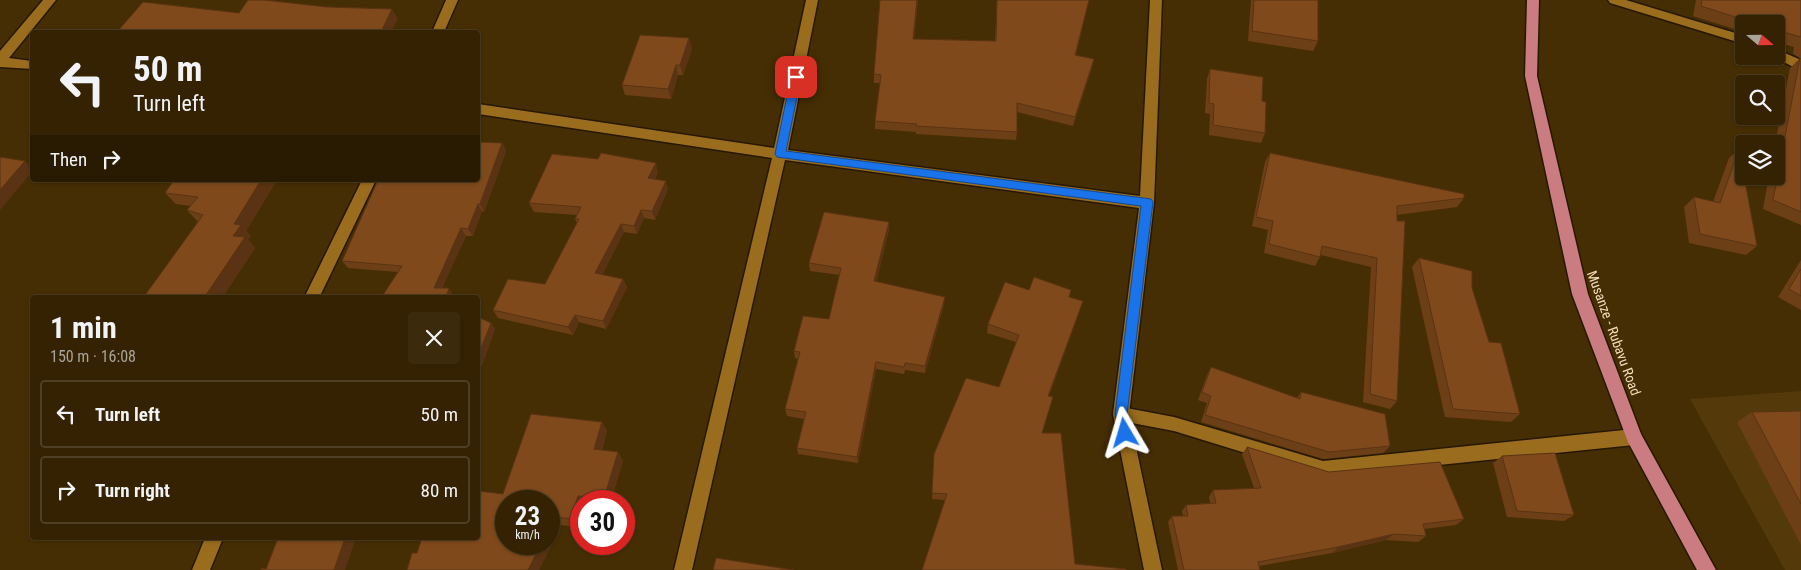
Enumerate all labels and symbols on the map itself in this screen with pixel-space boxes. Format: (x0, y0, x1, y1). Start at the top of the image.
north arrow (1735, 15, 1785, 65)
pin (775, 56, 817, 98)
street label: Musanze - Rubavu Road (1584, 268, 1644, 398)
position arrow (1098, 406, 1150, 458)
speed limit sign: 30 (570, 490, 635, 555)

